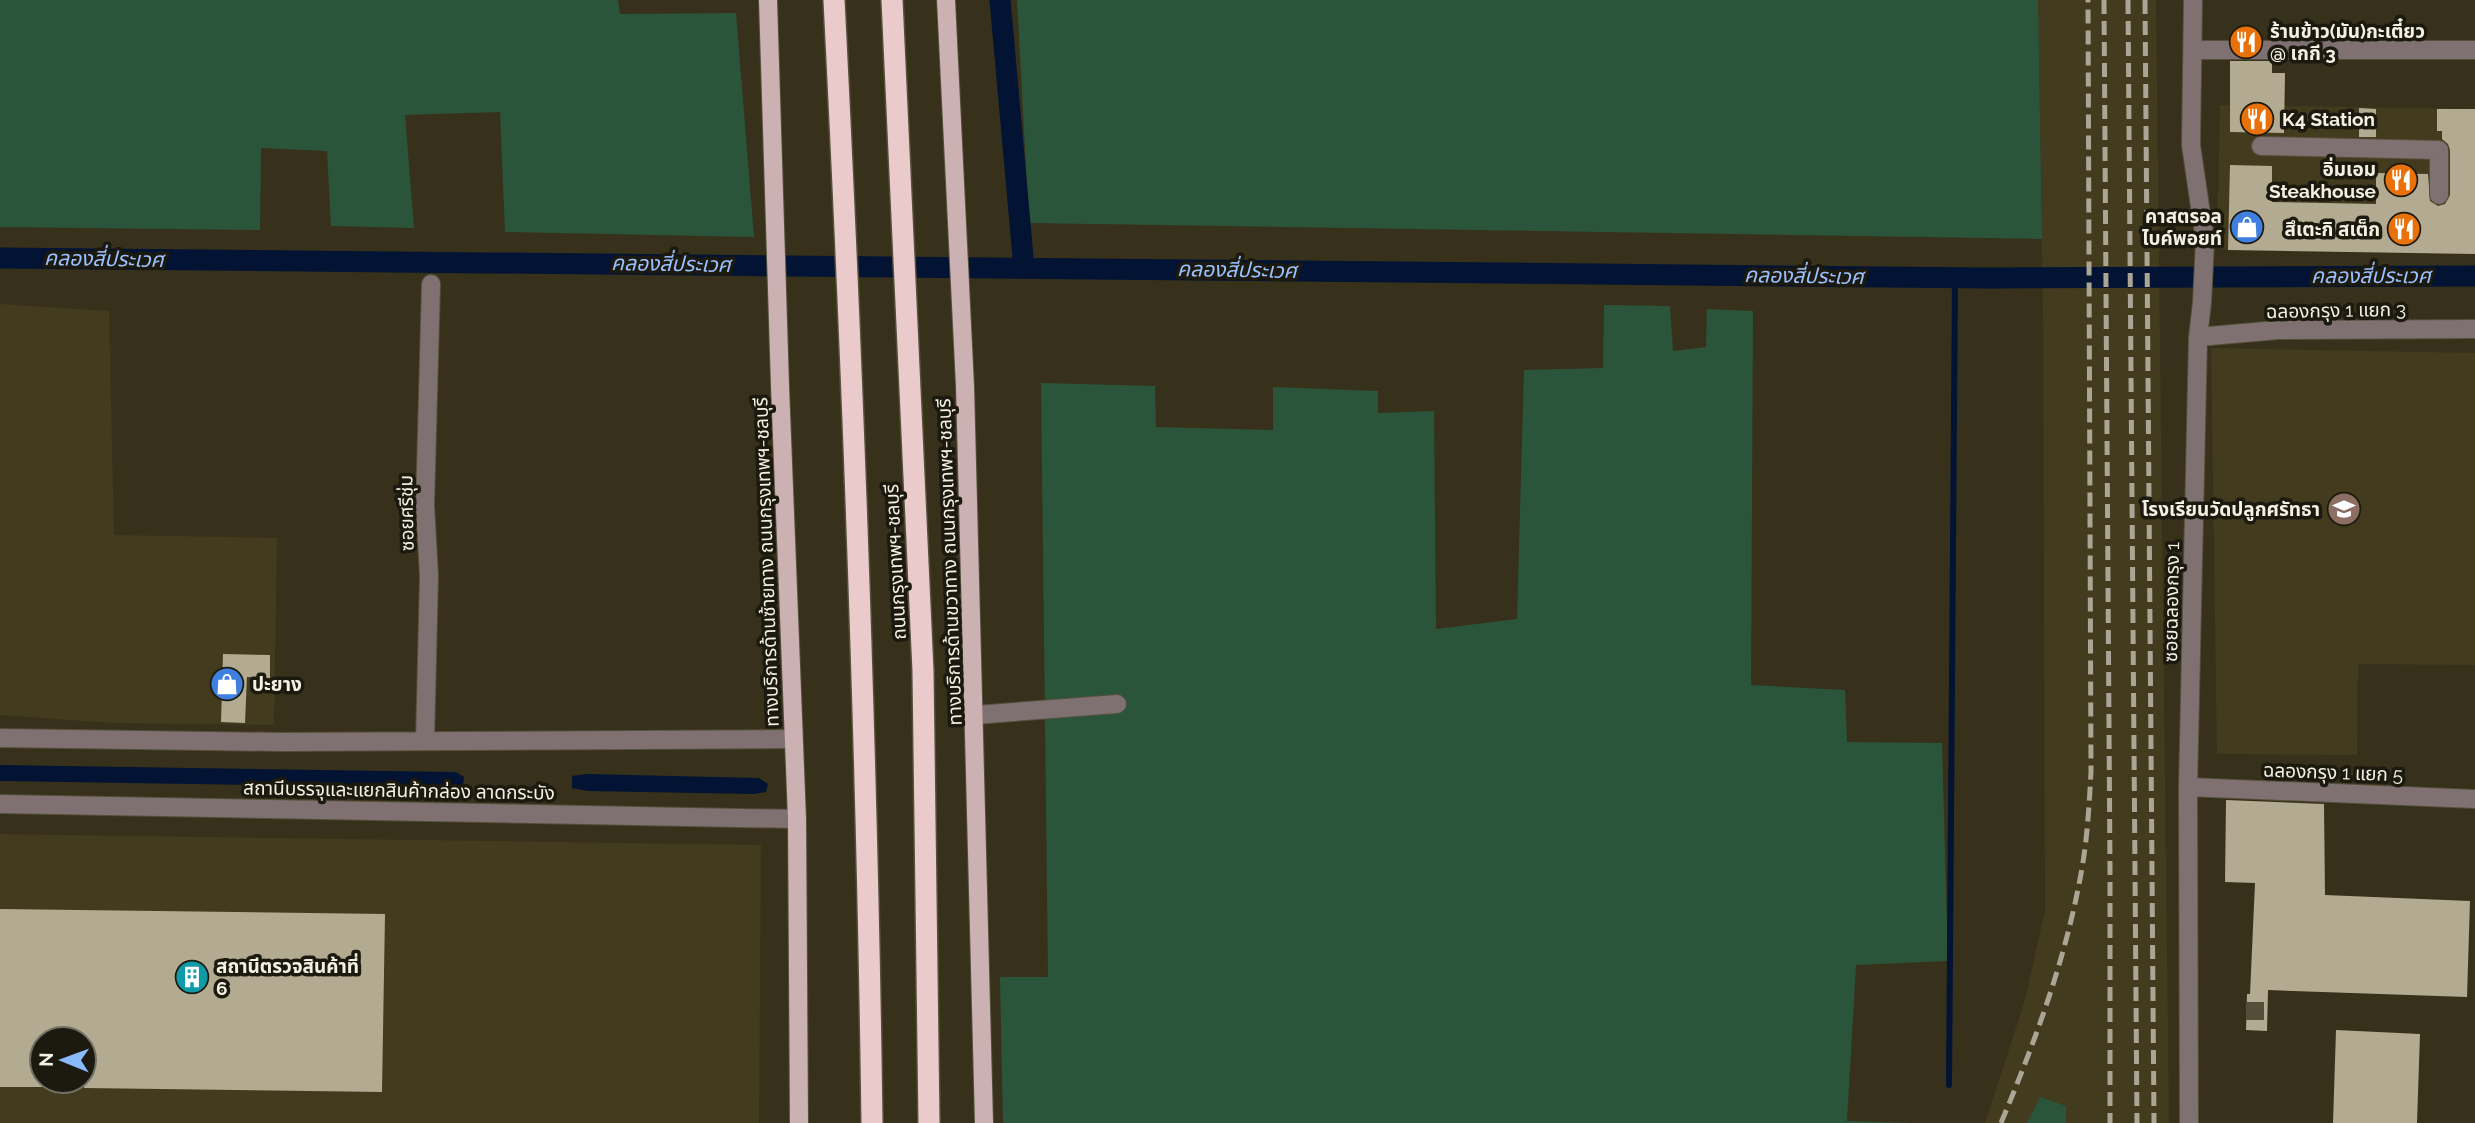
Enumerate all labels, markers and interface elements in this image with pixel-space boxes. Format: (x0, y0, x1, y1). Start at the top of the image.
place label: ร้านข้าว(มัน)กะเตี๋ยว @ เกกี 3 (2270, 18, 2425, 64)
restaurant icon: ร้านข้าว(มัน)กะเตี๋ยว @ เกกี 3 (2227, 23, 2265, 61)
restaurant icon: K4 Station (2238, 100, 2276, 138)
place label: K4 Station (2282, 108, 2375, 130)
place label: อิ่มเอม Steakhouse (2269, 157, 2376, 202)
restaurant icon: อิ่มเอม Steakhouse (2382, 161, 2420, 199)
place label: คาสตรอล ไบค์พอยท์ (2142, 205, 2222, 249)
shop icon: คาสตรอล ไบค์พอยท์ (2228, 208, 2266, 246)
restaurant icon: สึเตะกิ สเต็ก (2385, 210, 2423, 248)
place label: สึเตะกิ สเต็ก (2285, 218, 2380, 240)
water label: คลองสี่ประเวศ (44, 243, 167, 272)
water label: คลองสี่ประเวศ (611, 248, 734, 277)
water label: คลองสี่ประเวศ (1177, 254, 1300, 283)
water label: คลองสี่ประเวศ (1744, 260, 1867, 289)
water label: คลองสี่ประเวศ (2311, 261, 2434, 288)
street label: ฉลองกรุง 1 แยก 3 (2266, 298, 2406, 323)
street label: ทางบริการด้านซ้ายทาง ถนนกรุงเทพฯ-ชลบุรี (749, 397, 784, 727)
street label: ทางบริการด้านขวาทาง ถนนกรุงเทพฯ-ชลบุรี (932, 398, 967, 726)
street label: ซอยศรีชุ่ม (394, 475, 419, 551)
street label: ถนนกรุงเทพฯ-ชลบุรี (880, 484, 911, 640)
school or university icon: โรงเรียนวัดปลูกศรัทธา (2325, 490, 2363, 528)
place label: โรงเรียนวัดปลูกศรัทธา (2142, 498, 2320, 521)
street label: ซอยฉลองกรุง 1 (2159, 542, 2184, 662)
shop icon: ปะยาง (208, 665, 246, 703)
place label: ปะยาง (252, 673, 302, 695)
street label: ฉลองกรุง 1 แยก 5 (2262, 759, 2403, 786)
street label: สถานีบรรจุและแยกสินค้ากล่อง ลาดกระบัง (243, 776, 555, 805)
place label: สถานีตรวจสินค้าที่ 6 (216, 953, 359, 999)
building icon: สถานีตรวจสินค้าที่ 6 (173, 958, 211, 996)
north arrow (28, 1025, 98, 1095)
text: N (35, 1052, 57, 1067)

